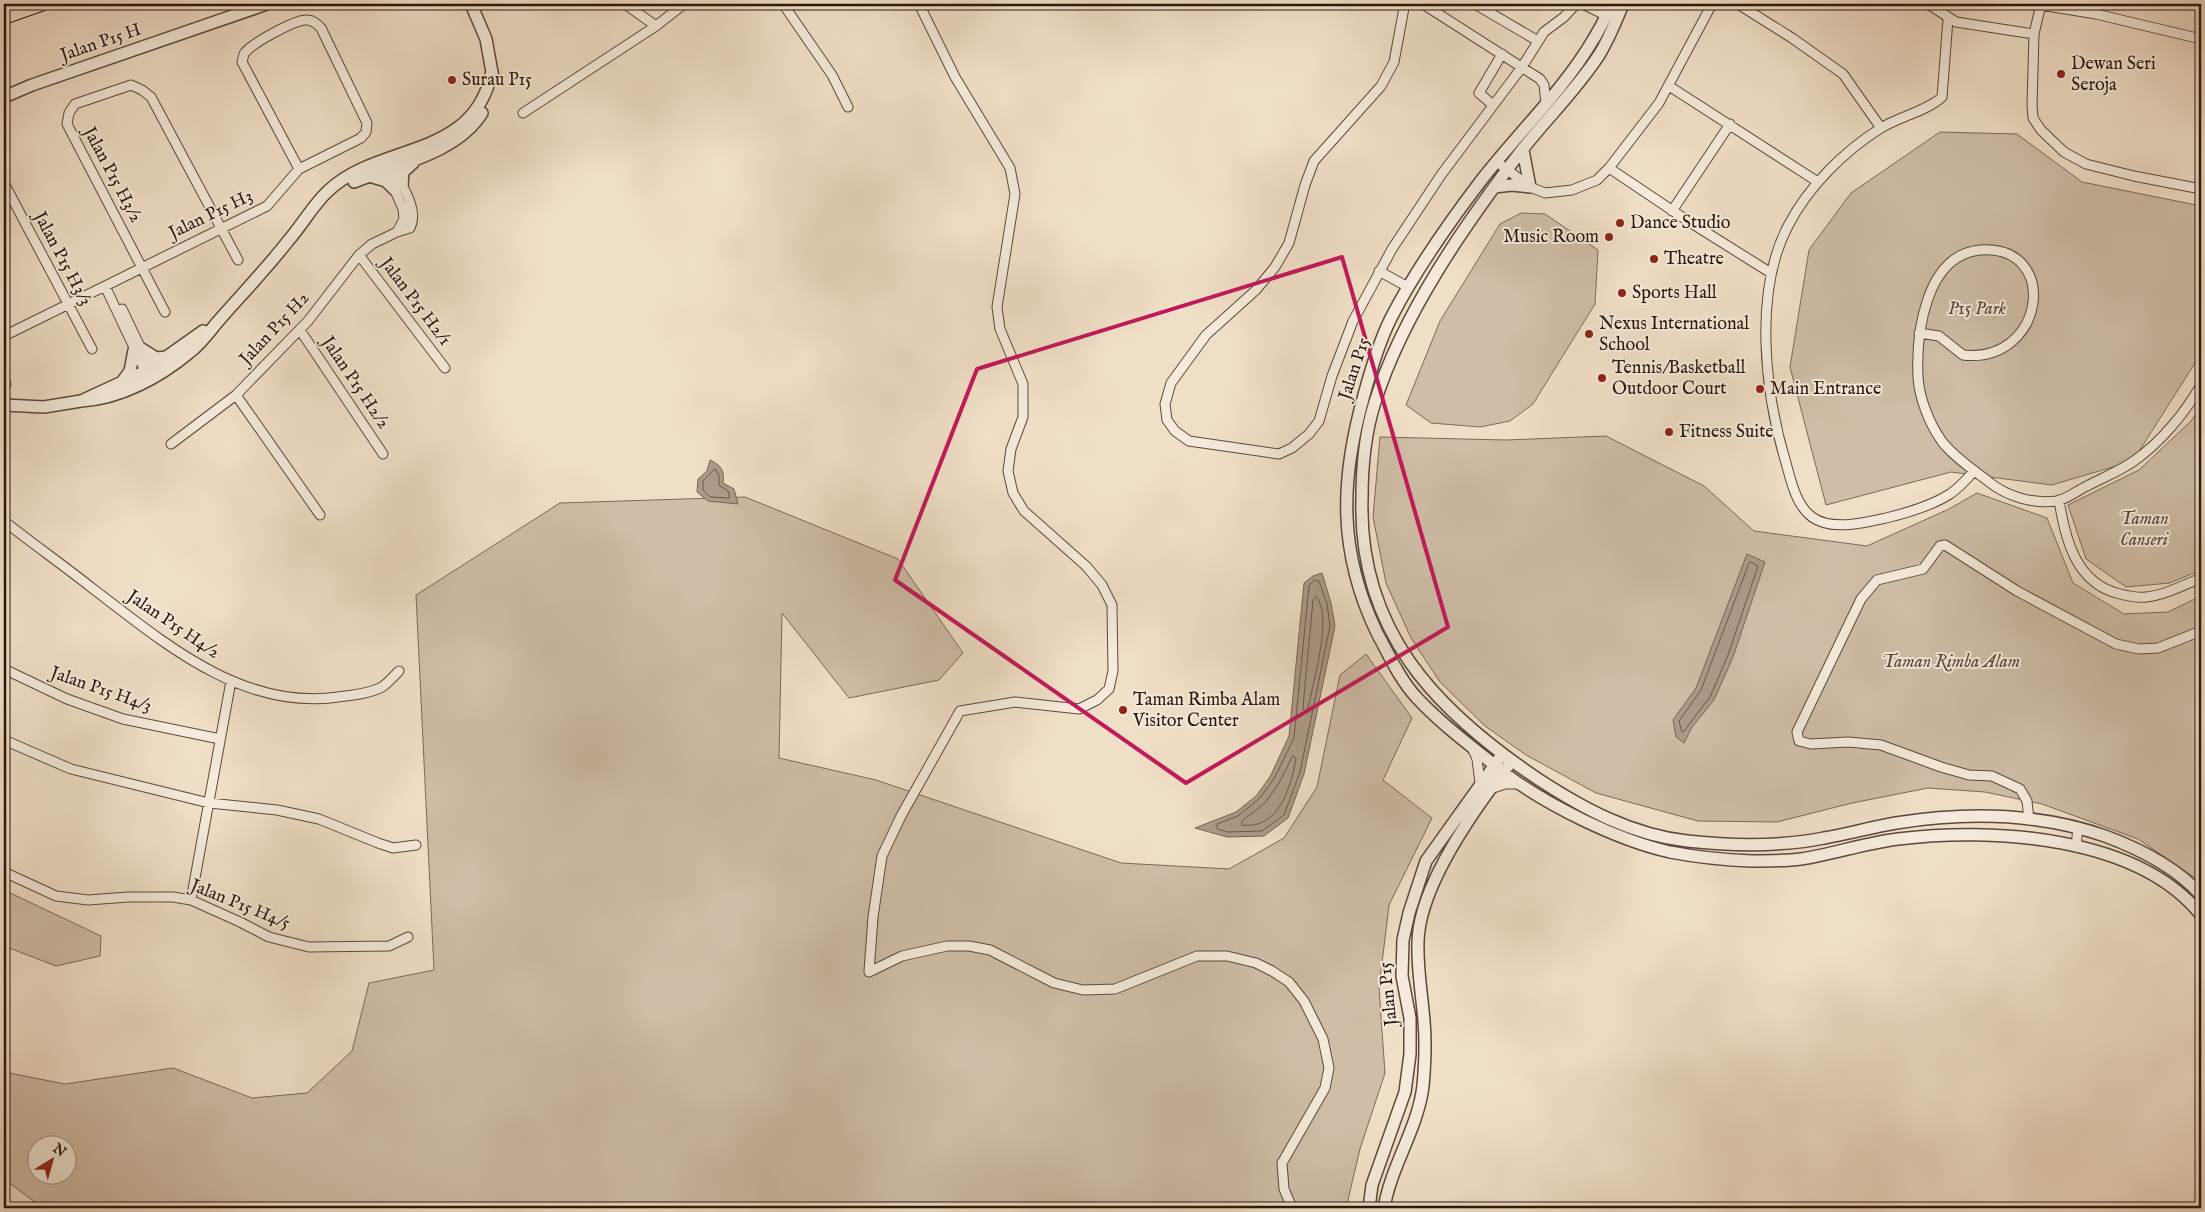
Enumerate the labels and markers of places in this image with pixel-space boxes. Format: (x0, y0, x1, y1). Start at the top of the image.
place label: Dewan Seri Seroja (2071, 53, 2156, 97)
marker: Dewan Seri Seroja (2055, 68, 2067, 80)
place label: Surau P15 (462, 69, 532, 92)
marker: Surau P15 (446, 74, 458, 86)
place label: Dance Studio (1630, 212, 1731, 235)
marker: Dance Studio (1614, 217, 1626, 229)
place label: Music Room (1503, 226, 1599, 249)
marker: Music Room (1603, 231, 1615, 243)
place label: Theatre (1664, 248, 1724, 271)
marker: Theatre (1648, 253, 1660, 265)
place label: Sports Hall (1632, 282, 1717, 305)
marker: Sports Hall (1616, 287, 1628, 299)
place label: Nexus International School (1599, 313, 1749, 357)
marker: Nexus International School (1583, 328, 1595, 340)
place label: Tennis/Basketball Outdoor Court (1612, 357, 1746, 401)
marker: Tennis/Basketball Outdoor Court (1596, 372, 1608, 384)
place label: Main Entrance (1770, 378, 1881, 401)
marker: Main Entrance (1754, 383, 1766, 395)
place label: Fitness Suite (1679, 421, 1774, 444)
marker: Fitness Suite (1663, 426, 1675, 438)
place label: Taman Rimba Alam Visitor Center (1132, 689, 1280, 733)
marker: Taman Rimba Alam Visitor Center (1117, 704, 1129, 716)

